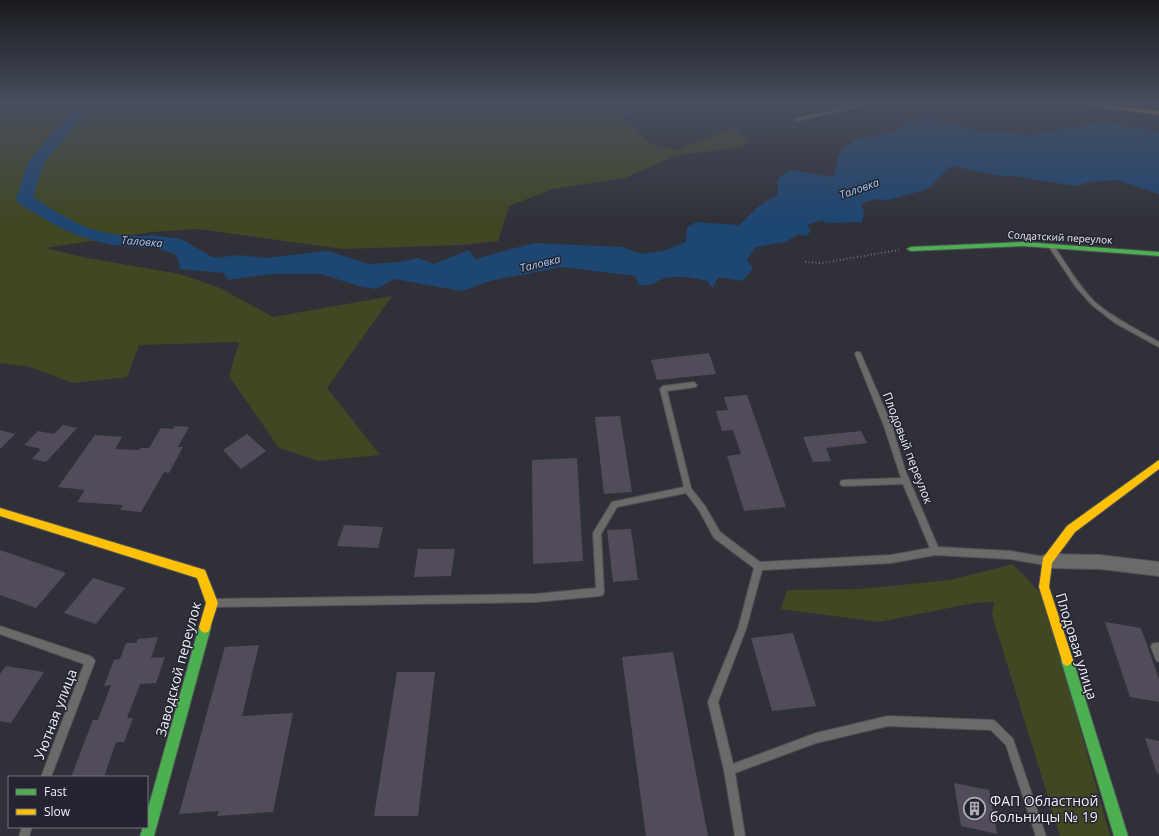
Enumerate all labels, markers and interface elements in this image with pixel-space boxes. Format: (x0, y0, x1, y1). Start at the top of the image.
water label: Таловка (837, 174, 881, 202)
street label: Солдатский переулок (1007, 227, 1114, 247)
water label: Таловка (121, 232, 163, 250)
water label: Таловка (518, 251, 562, 275)
street label: Плодовый переулок (879, 390, 937, 507)
street label: Плодовая улица (1052, 590, 1102, 702)
street label: Заводской переулок (151, 599, 205, 739)
street label: Уютная улица (29, 666, 81, 762)
legend (8, 776, 148, 828)
text: Fast (44, 783, 67, 800)
place label: ФАП Областной больницы № 19 (990, 791, 1098, 826)
building icon: ФАП Областной больницы № 19 (962, 795, 988, 821)
text: Slow (44, 803, 71, 820)

